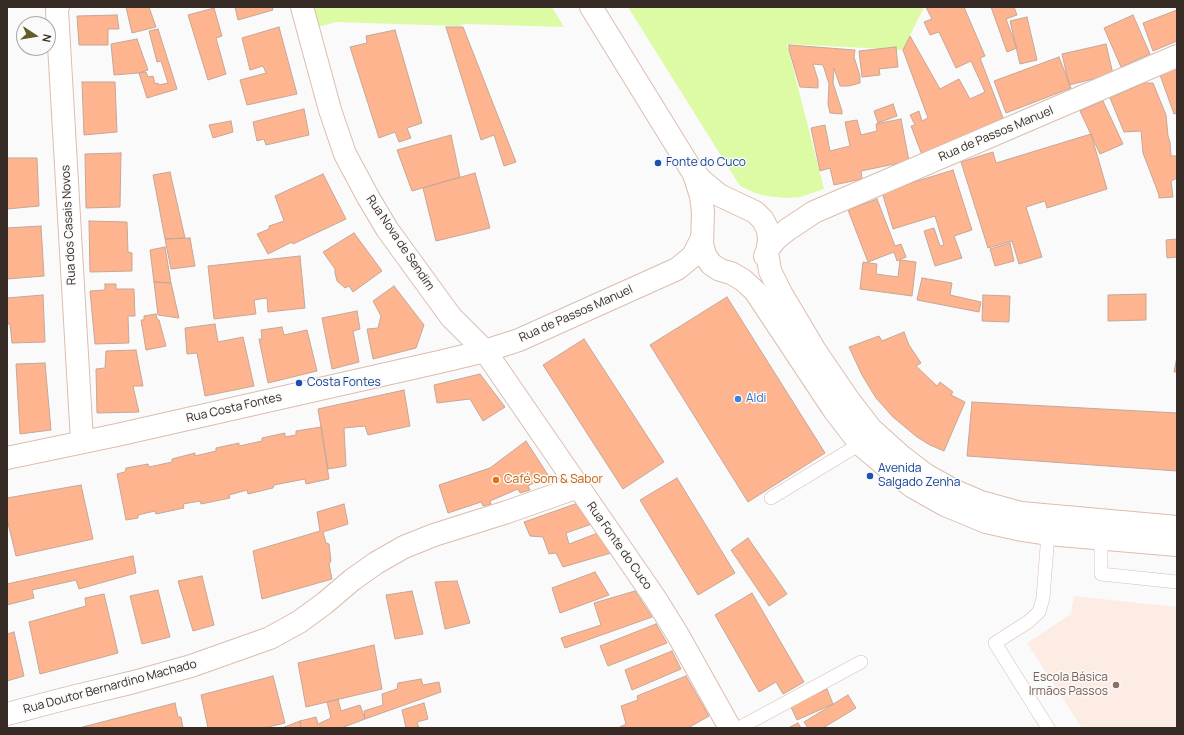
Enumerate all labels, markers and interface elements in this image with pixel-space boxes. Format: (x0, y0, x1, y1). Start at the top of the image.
north arrow (16, 16, 56, 56)
text: N (39, 33, 55, 44)
street label: Rua de Passos Manuel (937, 103, 1055, 165)
place label: Fonte do Cuco (666, 156, 746, 170)
marker: Fonte do Cuco (653, 158, 663, 168)
street label: Rua dos Casais Novos (59, 164, 79, 286)
street label: Rua Nova de Sendim (363, 193, 437, 293)
street label: Rua de Passos Manuel (517, 282, 635, 346)
place label: Costa Fontes (307, 376, 381, 390)
marker: Costa Fontes (294, 378, 304, 388)
street label: Rua Costa Fontes (185, 390, 283, 426)
place label: Aldi (746, 392, 766, 406)
marker: Aldi (733, 394, 743, 404)
place label: Avenida Salgado Zenha (878, 462, 960, 490)
marker: Avenida Salgado Zenha (865, 471, 875, 481)
place label: Café Som & Sabor (504, 473, 603, 487)
marker: Café Som & Sabor (491, 475, 501, 485)
street label: Rua Fonte do Cuco (583, 499, 655, 593)
street label: Rua Doutor Bernardino Machado (22, 657, 198, 717)
place label: Escola Básica Irmãos Passos (1029, 671, 1108, 699)
marker: Escola Básica Irmãos Passos (1111, 680, 1121, 690)

